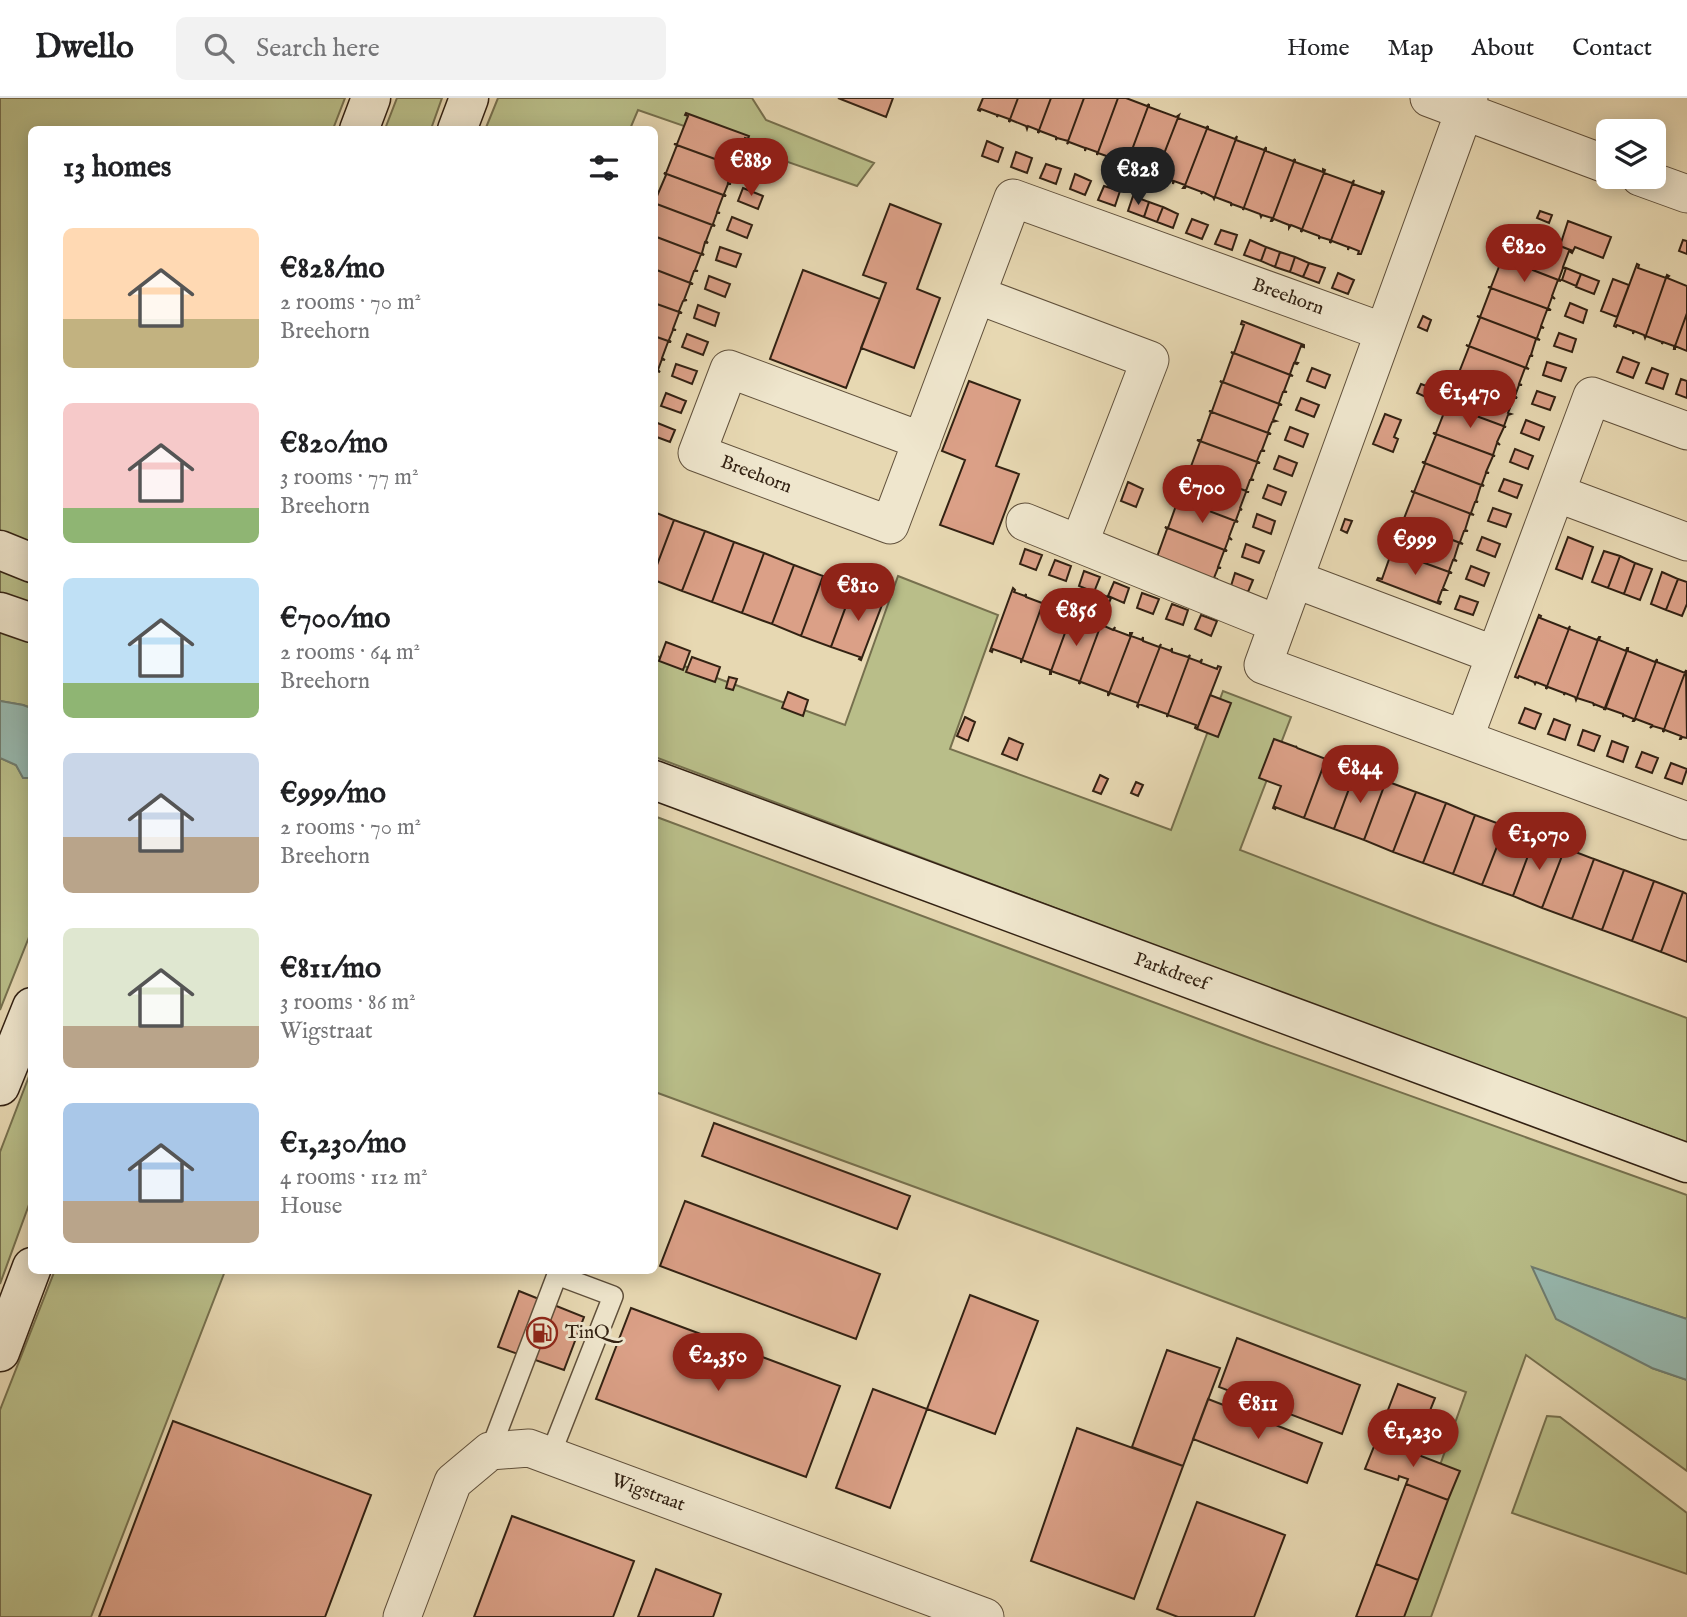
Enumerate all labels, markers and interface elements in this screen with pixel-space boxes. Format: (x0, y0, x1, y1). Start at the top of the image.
search box (176, 17, 666, 80)
text: Dwello (35, 27, 134, 69)
icon: search (200, 29, 238, 67)
text: Search here (256, 32, 380, 65)
text: Home (1287, 33, 1350, 64)
text: Map (1388, 33, 1434, 64)
text: About (1472, 33, 1534, 64)
text: Contact (1572, 33, 1652, 64)
map controls (1596, 119, 1666, 189)
button: layers (1596, 119, 1666, 189)
pin: €889 (710, 139, 792, 198)
text: €889 (730, 146, 772, 175)
pin: €828 (1097, 148, 1179, 207)
text: 13 homes (63, 149, 171, 187)
icon: filters (585, 149, 623, 187)
text: €828 (1117, 155, 1159, 184)
pin: €820 (1483, 225, 1565, 284)
text: €820 (1502, 232, 1546, 261)
text: €828/mo (280, 250, 385, 288)
icon: home (119, 256, 203, 340)
street label: Breehorn (1249, 273, 1327, 321)
text: 2 rooms · 70 m² (280, 288, 421, 317)
text: Breehorn (280, 317, 370, 346)
pin: €1,470 (1413, 370, 1527, 430)
text: €1,470 (1439, 378, 1501, 407)
text: €820/mo (280, 425, 388, 463)
icon: home (119, 431, 203, 515)
street label: Breehorn (717, 450, 795, 500)
text: 3 rooms · 77 m² (280, 463, 419, 492)
pin: €700 (1161, 466, 1243, 525)
text: €700 (1179, 473, 1225, 502)
text: Breehorn (280, 492, 370, 521)
pin: €999 (1374, 518, 1456, 577)
text: €999 (1393, 525, 1437, 554)
pin: €810 (817, 564, 899, 623)
text: €810 (837, 571, 879, 600)
pin: €856 (1035, 588, 1117, 648)
text: €856 (1056, 596, 1096, 625)
text: €700/mo (280, 600, 391, 638)
icon: home (119, 606, 203, 690)
text: 2 rooms · 64 m² (280, 638, 420, 667)
text: Breehorn (280, 667, 370, 696)
pin: €844 (1319, 746, 1401, 805)
text: €844 (1337, 753, 1383, 782)
text: €999/mo (280, 775, 386, 813)
icon: home (119, 781, 203, 865)
pin: €1,070 (1482, 812, 1596, 872)
text: 2 rooms · 70 m² (280, 813, 421, 842)
text: €1,070 (1508, 820, 1570, 849)
text: Breehorn (280, 842, 370, 871)
street label: Parkdreef (1130, 947, 1214, 998)
text: €811/mo (280, 950, 381, 988)
icon: home (119, 956, 203, 1040)
text: 3 rooms · 86 m² (280, 988, 416, 1017)
text: Wigstraat (280, 1017, 373, 1046)
text: €1,230/mo (280, 1125, 406, 1163)
icon: home (119, 1131, 203, 1215)
text: 4 rooms · 112 m² (280, 1163, 428, 1192)
text: House (280, 1192, 342, 1221)
fuel station icon: TinQ (525, 1316, 559, 1350)
place label: TinQ (565, 1321, 623, 1345)
pin: €2,350 (661, 1334, 775, 1393)
text: €2,350 (689, 1341, 747, 1370)
pin: €811 (1217, 1382, 1299, 1441)
text: €811 (1238, 1389, 1278, 1418)
pin: €1,230 (1356, 1410, 1470, 1469)
text: €1,230 (1384, 1417, 1442, 1446)
street label: Wigstraat (608, 1469, 689, 1518)

